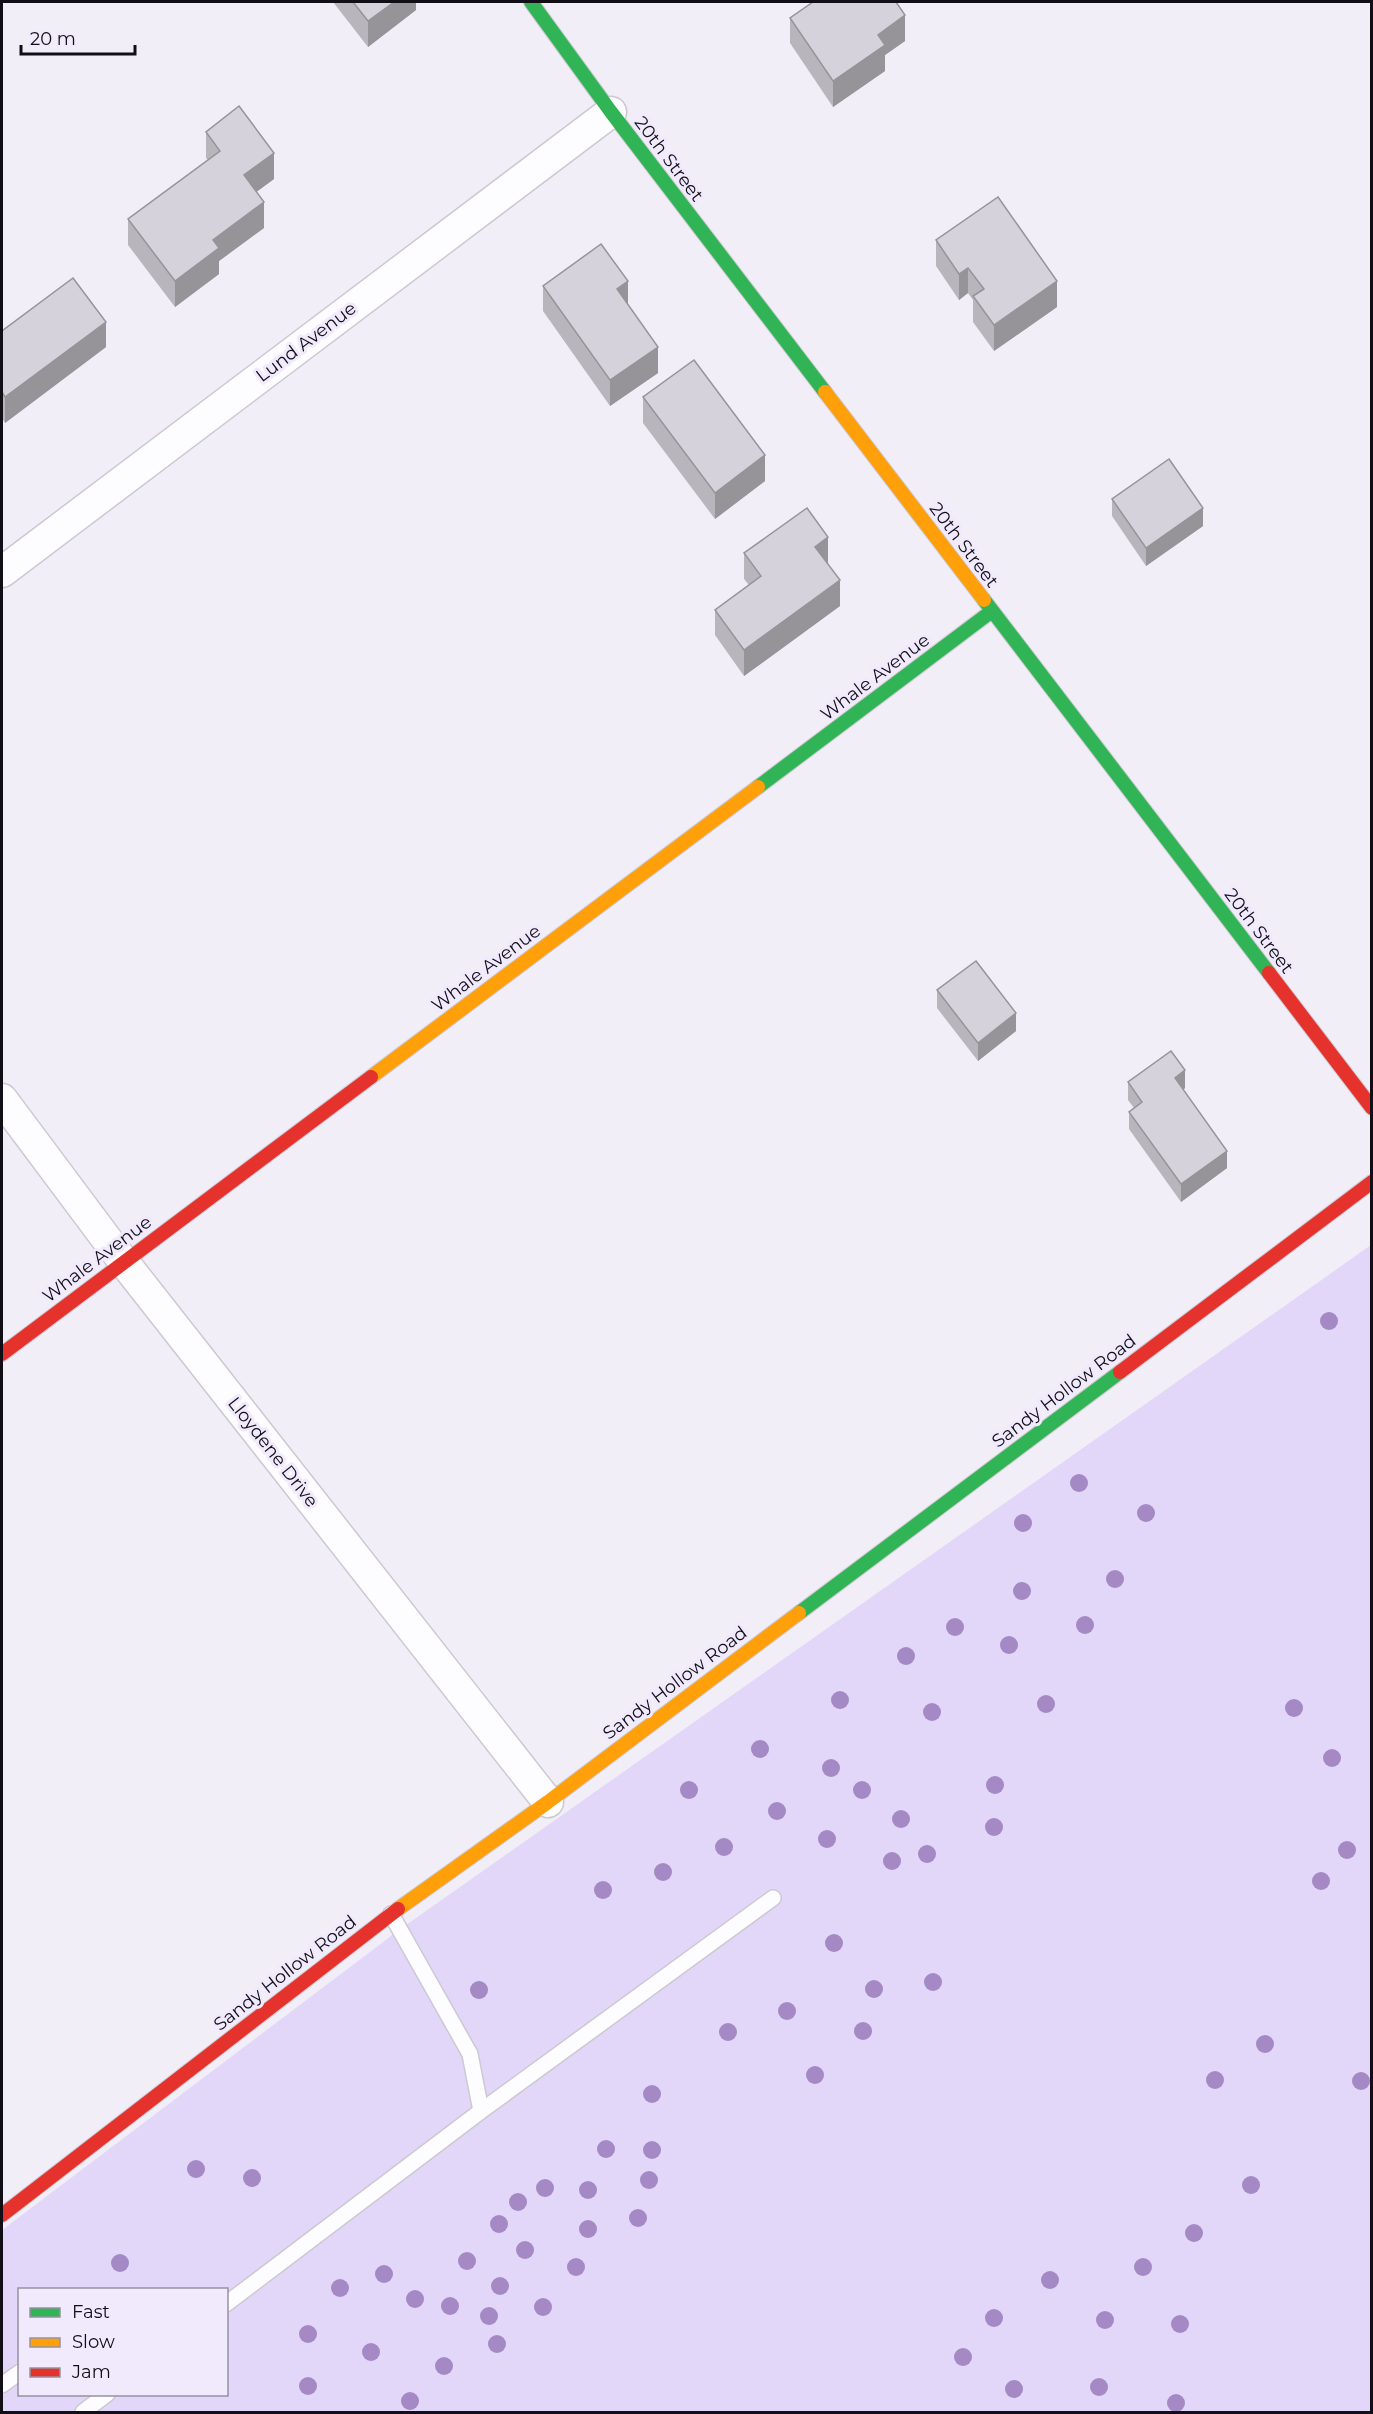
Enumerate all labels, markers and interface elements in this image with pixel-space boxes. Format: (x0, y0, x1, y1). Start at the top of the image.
scale bar (21, 18, 135, 56)
text: 20 m (30, 28, 76, 50)
street label: 20th Street (630, 112, 708, 206)
street label: Lund Avenue (252, 297, 360, 387)
street label: 20th Street (925, 498, 1003, 592)
street label: Whale Avenue (816, 629, 934, 725)
street label: 20th Street (1220, 884, 1298, 978)
street label: Whale Avenue (427, 920, 545, 1016)
street label: Whale Avenue (38, 1211, 156, 1307)
street label: Sandy Hollow Road (988, 1330, 1140, 1452)
street label: Lloydene Drive (223, 1392, 323, 1512)
street label: Sandy Hollow Road (599, 1622, 751, 1744)
street label: Sandy Hollow Road (209, 1911, 361, 2035)
legend (18, 2288, 228, 2396)
text: Fast (72, 2301, 110, 2323)
text: Slow (72, 2331, 115, 2353)
text: Jam (71, 2361, 111, 2383)

